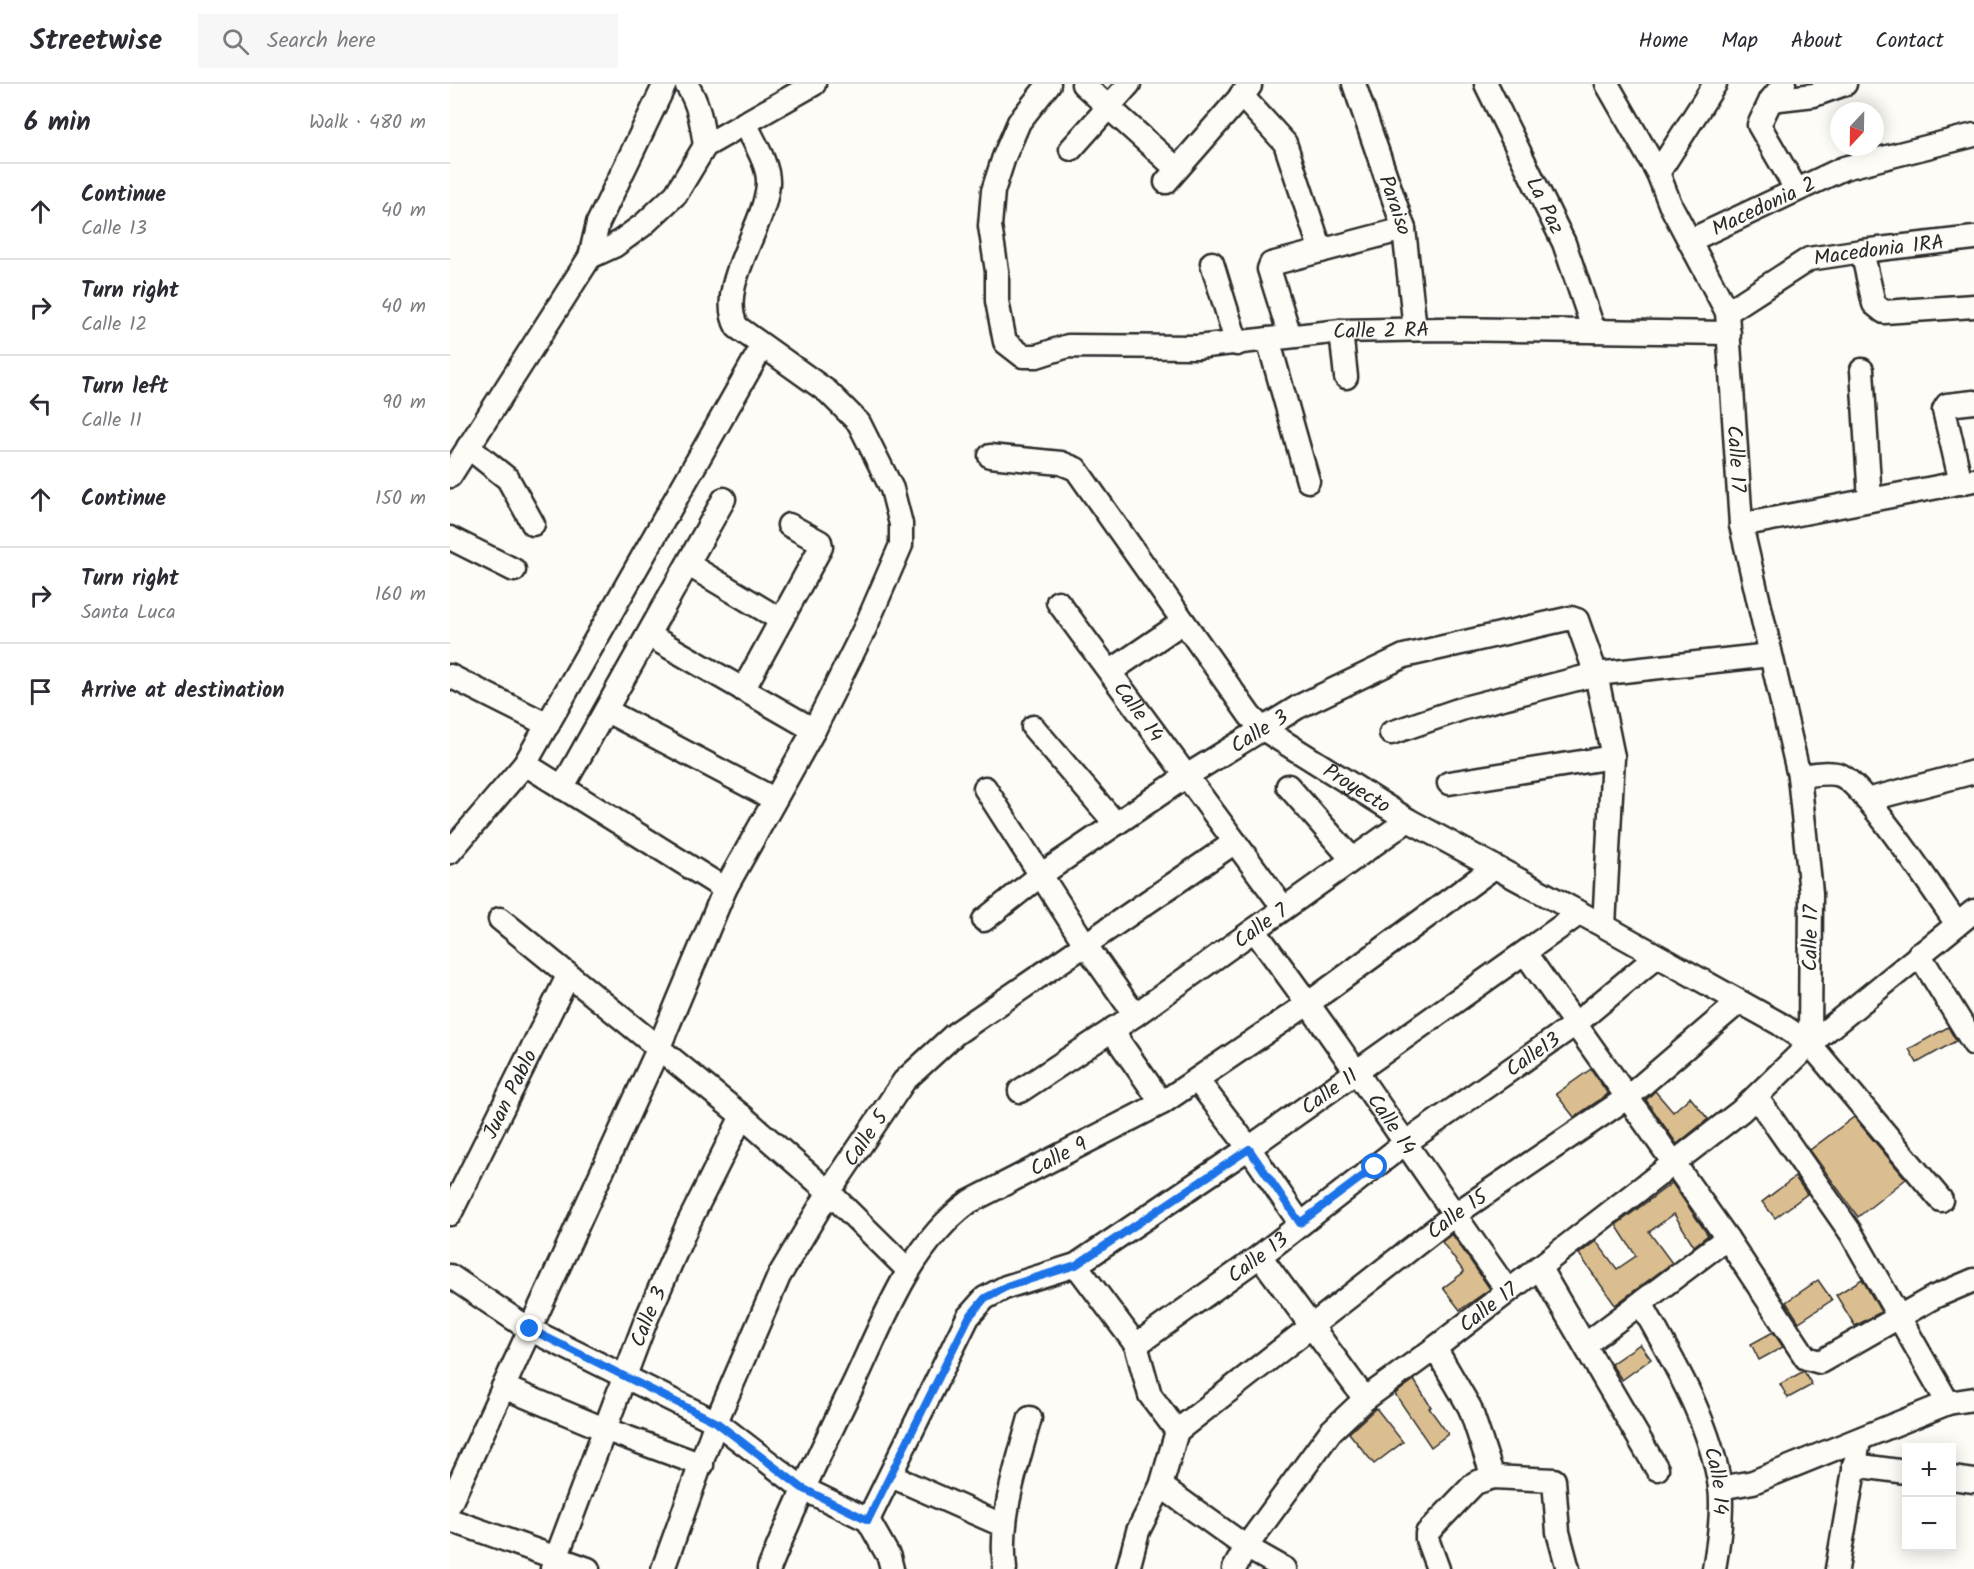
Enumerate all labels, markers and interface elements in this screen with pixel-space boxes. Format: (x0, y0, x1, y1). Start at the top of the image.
search box (198, 14, 618, 68)
text: Streetwise (30, 19, 162, 64)
text: Search here (267, 24, 376, 59)
icon: search (219, 25, 252, 58)
text: Home (1639, 25, 1688, 58)
text: Map (1721, 25, 1758, 58)
text: About (1791, 25, 1842, 58)
text: Contact (1875, 25, 1944, 58)
text: 6 min (24, 102, 91, 144)
north arrow (1830, 102, 1884, 156)
text: Walk · 480 m (309, 107, 426, 139)
street label: Macedonia 2 (1706, 169, 1822, 246)
street label: Paraiso (1369, 171, 1419, 236)
street label: La Paz (1516, 172, 1572, 240)
text: Continue (81, 178, 166, 213)
icon: ahead (24, 195, 57, 228)
text: 40 m (381, 195, 426, 227)
text: Calle 13 (81, 213, 147, 245)
street label: Macedonia 1RA (1811, 227, 1946, 276)
text: Turn right (81, 274, 179, 309)
icon: right (24, 291, 57, 324)
text: 40 m (381, 291, 426, 323)
text: Calle 12 (81, 309, 147, 341)
street label: Calle 2 RA (1331, 314, 1430, 350)
text: Turn left (81, 370, 168, 405)
icon: left (24, 387, 57, 420)
text: 90 m (382, 387, 426, 419)
text: Calle 11 (81, 405, 142, 437)
street label: Calle 17 (1716, 424, 1754, 495)
text: Continue (81, 482, 166, 517)
icon: ahead (24, 483, 57, 516)
text: 150 m (375, 483, 426, 515)
text: Turn right (81, 562, 179, 597)
icon: right (24, 579, 57, 612)
text: 160 m (375, 579, 426, 611)
text: Santa Luca (81, 597, 176, 629)
text: Arrive at destination (81, 674, 284, 709)
icon: arrive (24, 675, 57, 708)
street label: Calle 14 (1104, 675, 1171, 750)
street label: Calle 3 (1225, 702, 1295, 763)
street label: Proyecto (1316, 756, 1396, 823)
street label: Calle 7 (1227, 895, 1297, 958)
street label: Calle 17 (1794, 903, 1829, 972)
street label: Calle13 (1499, 1024, 1568, 1086)
street label: Juan Pablo (475, 1044, 547, 1145)
street label: Calle 11 (1294, 1060, 1366, 1124)
street label: Calle 14 (1358, 1087, 1424, 1162)
street label: Calle 5 (836, 1103, 899, 1174)
street label: Calle 9 (1025, 1129, 1094, 1186)
route start (1361, 1153, 1387, 1179)
street label: Calle 15 (1420, 1181, 1496, 1249)
street label: Calle 13 (1221, 1225, 1296, 1292)
street label: Calle 17 (1452, 1274, 1526, 1342)
street label: Calle 3 (622, 1282, 677, 1352)
route end (516, 1315, 542, 1341)
street label: Calle 14 (1694, 1443, 1736, 1515)
map controls (1902, 1443, 1956, 1551)
button: + (1902, 1443, 1956, 1497)
button: − (1902, 1497, 1956, 1551)

